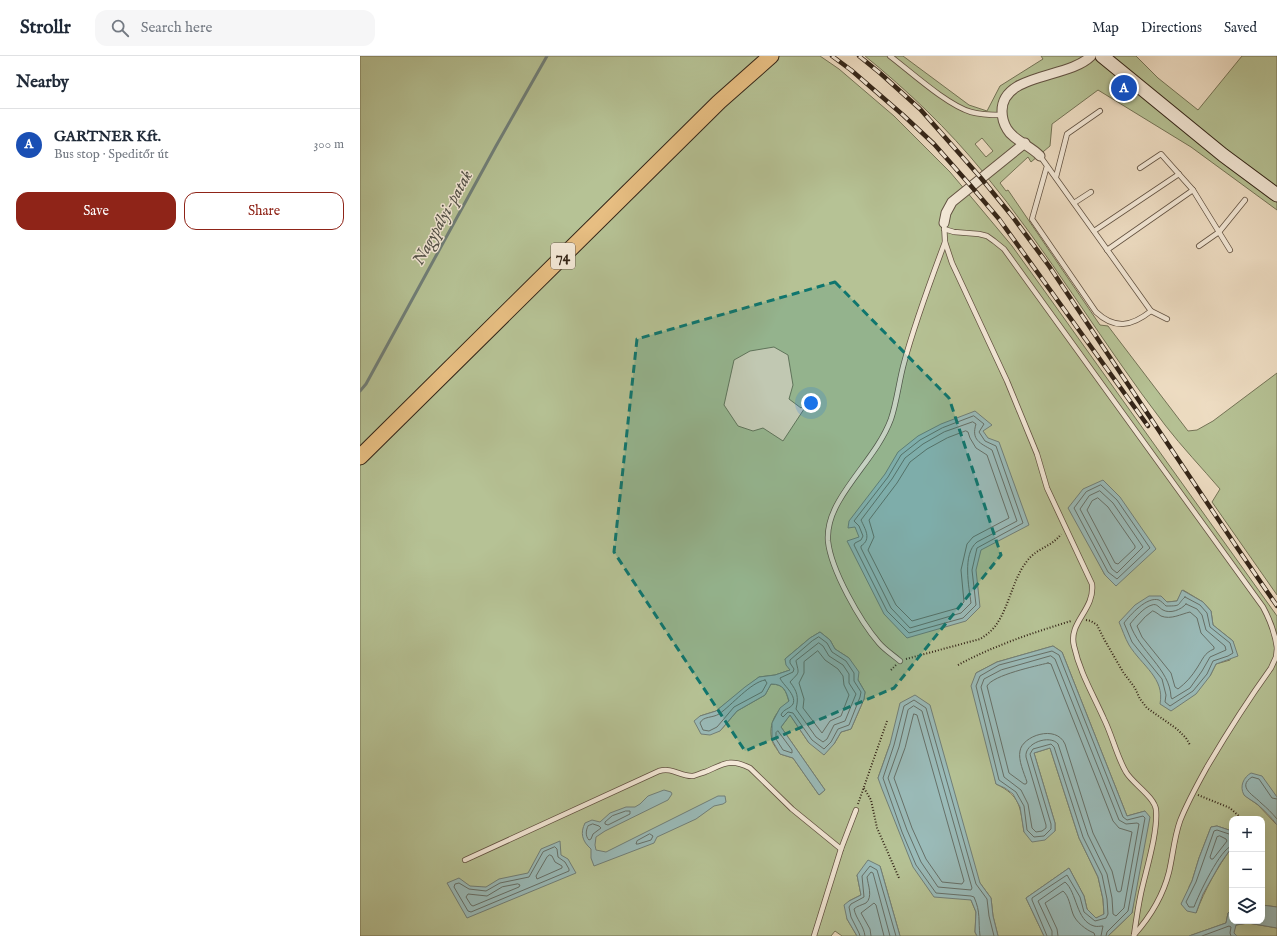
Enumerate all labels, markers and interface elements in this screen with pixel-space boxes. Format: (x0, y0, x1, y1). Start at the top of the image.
search box (95, 10, 375, 46)
text: Strollr (20, 16, 71, 40)
icon: search (109, 17, 131, 39)
text: Search here (141, 18, 212, 37)
text: Map (1092, 19, 1119, 37)
text: Directions (1141, 19, 1202, 37)
text: Saved (1224, 19, 1257, 37)
text: Nearby (16, 72, 69, 93)
pin: A (1111, 73, 1137, 103)
text: GARTNER Kft. (54, 127, 161, 146)
text: A (25, 136, 33, 153)
text: 300 m (313, 136, 344, 153)
text: Bus stop · Speditőr út (54, 146, 169, 163)
water label: Nagypályi-patak (408, 167, 478, 269)
button: Save (16, 192, 176, 230)
button: Share (184, 192, 344, 230)
road number: 74 (551, 243, 575, 269)
your location (801, 393, 821, 413)
map controls (1229, 816, 1265, 924)
button: + (1229, 816, 1265, 852)
button: − (1229, 852, 1265, 888)
button: layers (1229, 888, 1265, 924)

